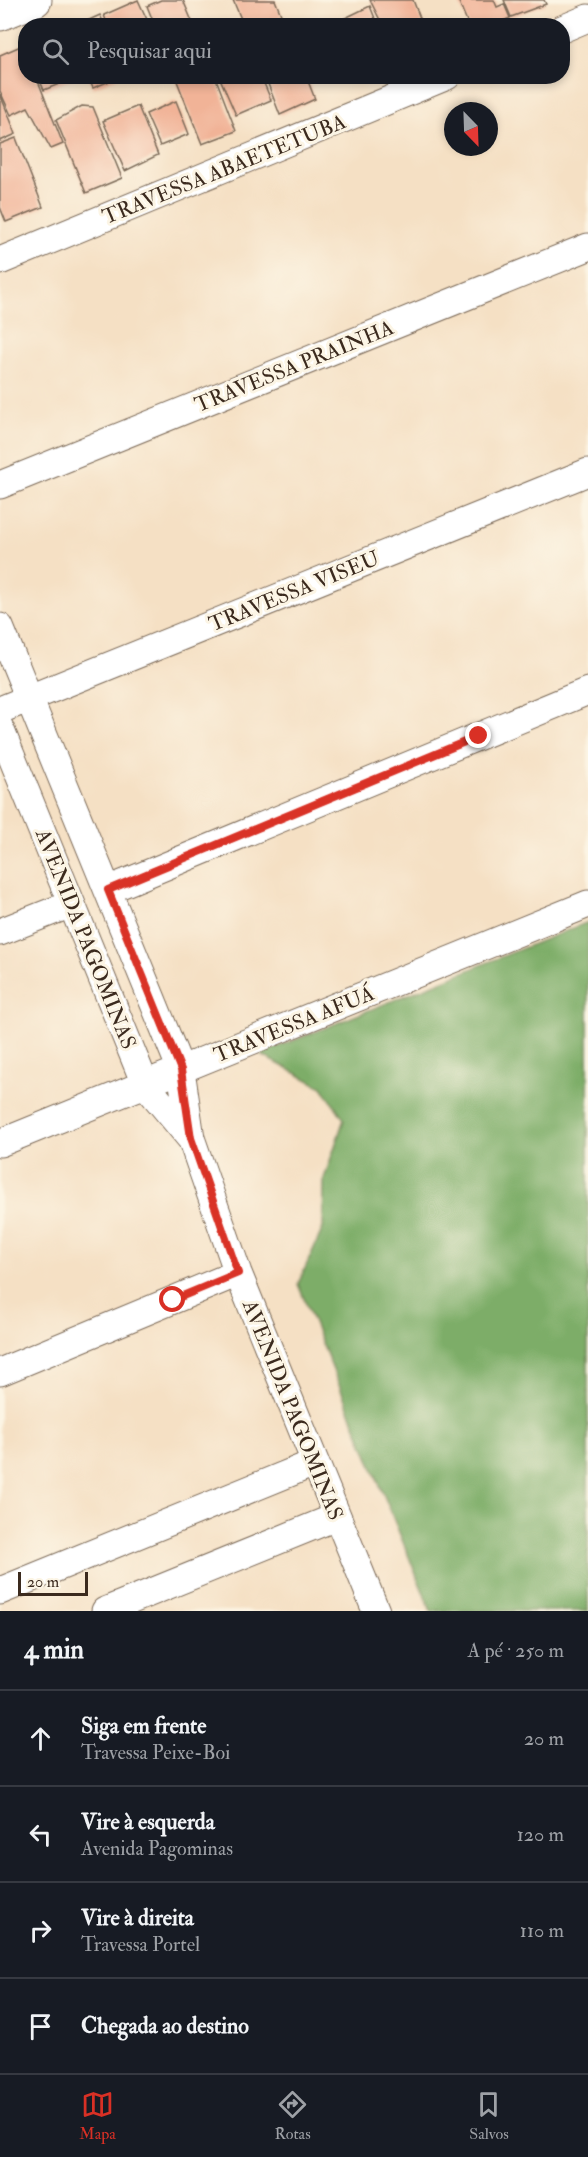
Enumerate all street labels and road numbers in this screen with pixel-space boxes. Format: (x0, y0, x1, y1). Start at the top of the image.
street label: TRAVESSA ABAETETUBA (98, 108, 350, 231)
street label: TRAVESSA PRAINHA (191, 314, 398, 419)
street label: TRAVESSA VISEU (205, 545, 384, 638)
street label: AVENIDA PAGOMINAS (29, 824, 142, 1053)
street label: TRAVESSA AFUÁ (210, 980, 378, 1069)
street label: AVENIDA PAGOMINAS (236, 1295, 349, 1524)

